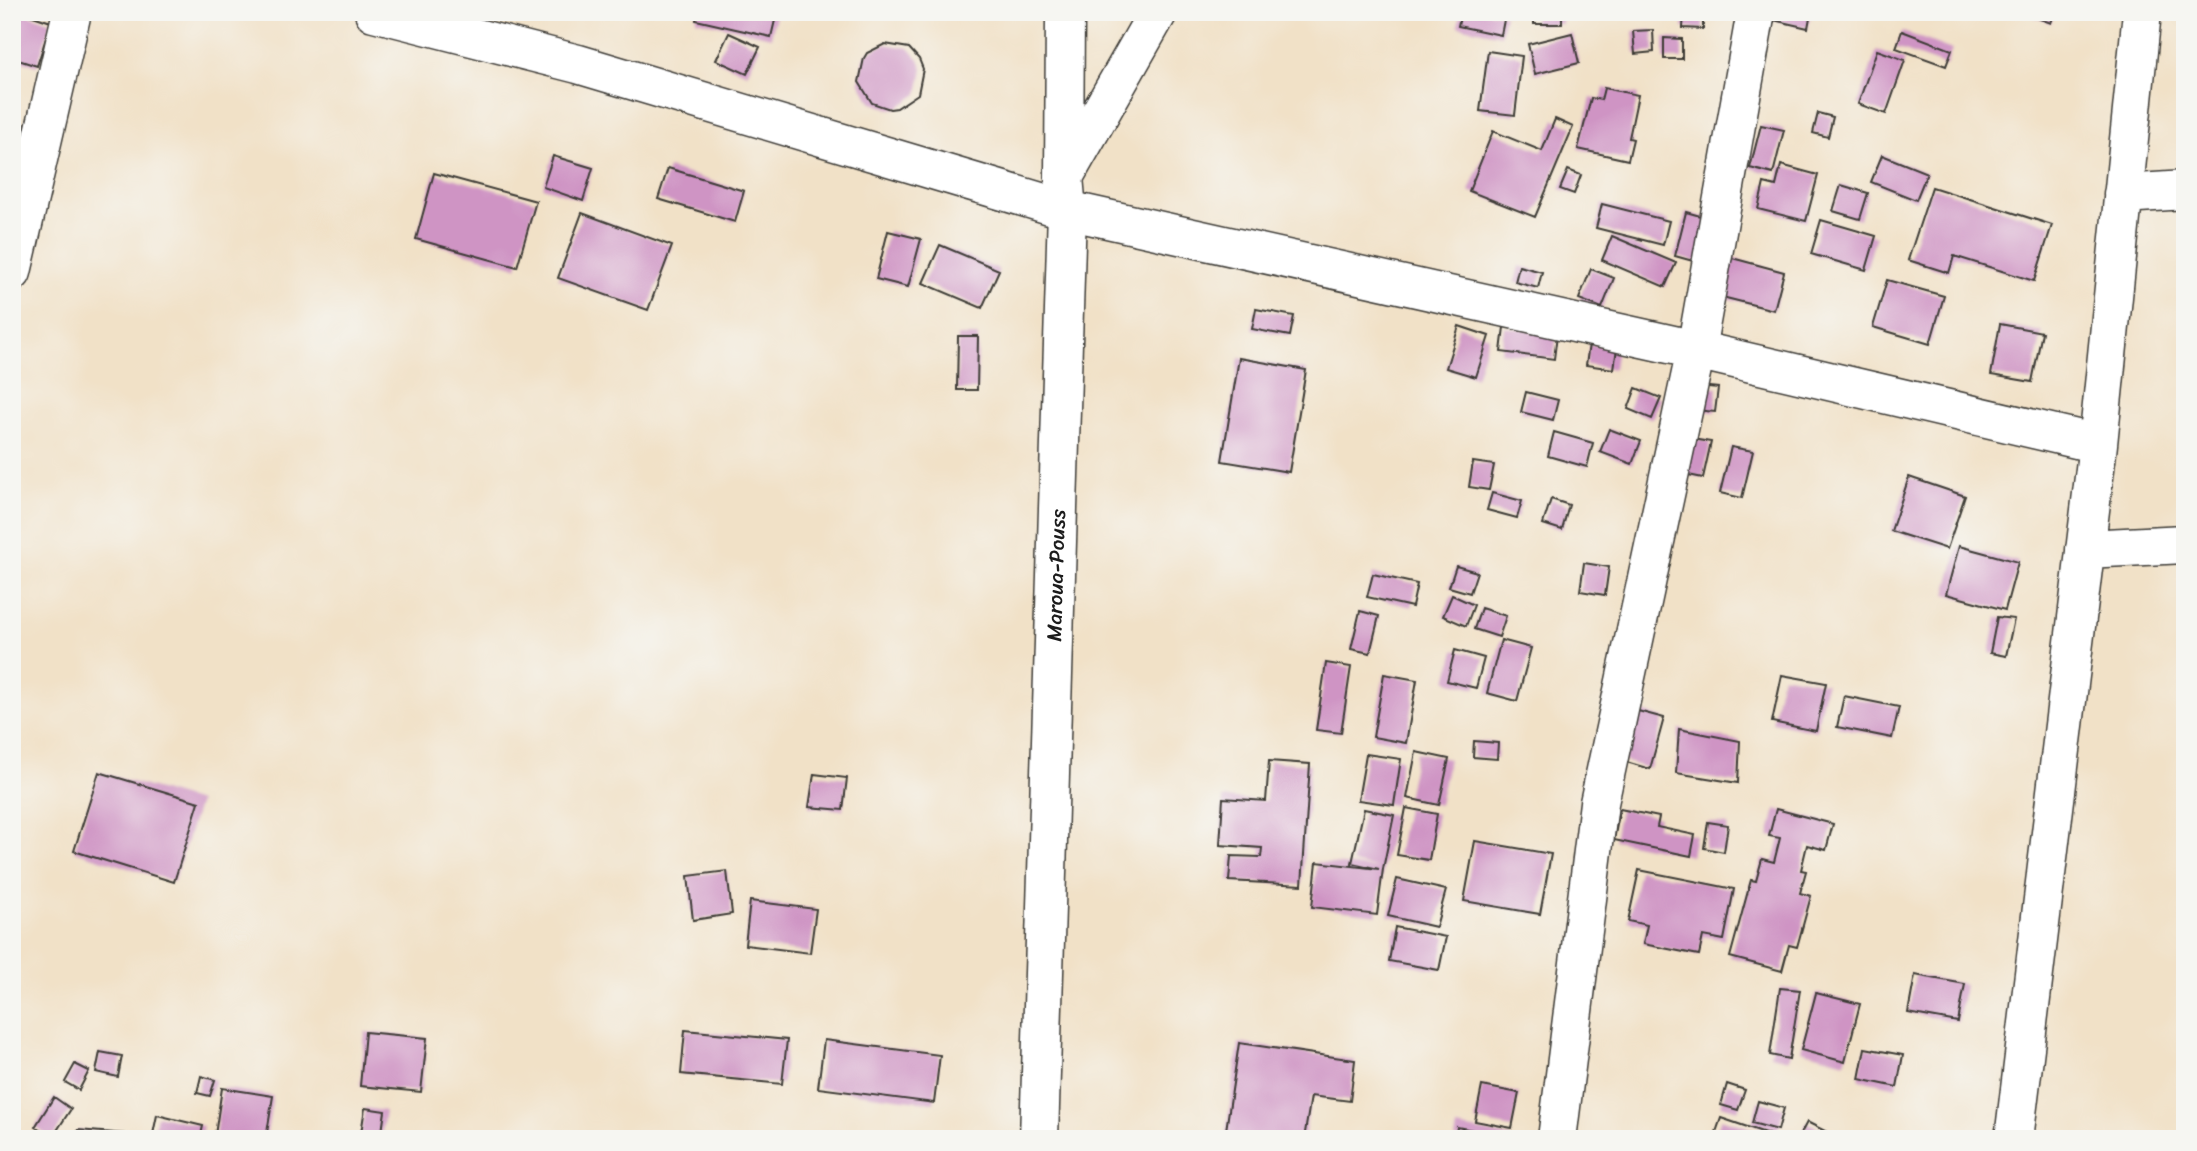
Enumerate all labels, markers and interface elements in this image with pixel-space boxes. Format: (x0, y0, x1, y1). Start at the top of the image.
street label: Maroua-Pouss (1035, 508, 1077, 642)

